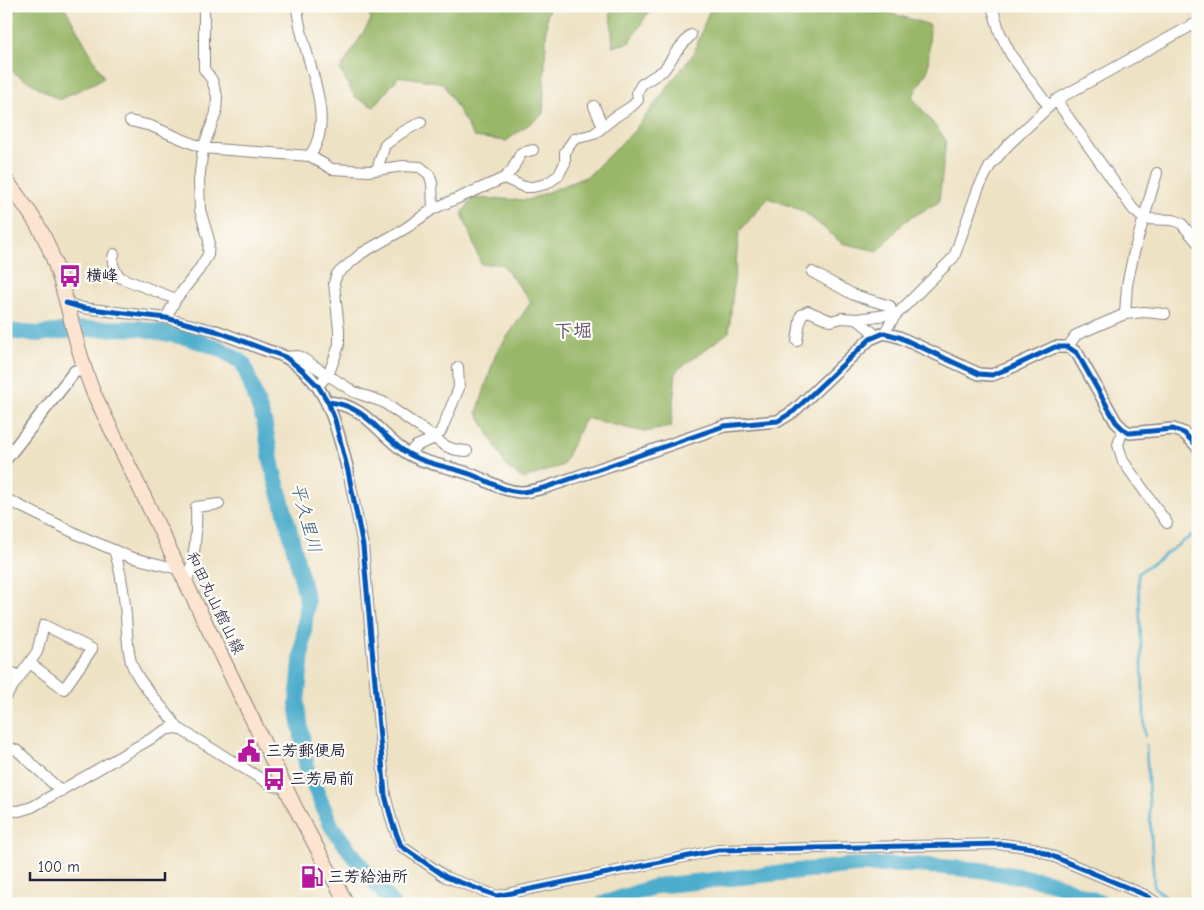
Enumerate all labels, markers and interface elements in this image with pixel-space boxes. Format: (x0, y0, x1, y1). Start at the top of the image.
bus stop icon: 横峰 (57, 263, 83, 289)
place label: 横峰 (86, 267, 118, 285)
district label: 下堀 (554, 320, 592, 342)
water label: 平久里川 (287, 481, 325, 555)
street label: 和田丸山館山線 (182, 549, 248, 657)
public building icon: 三芳郵便局 (236, 738, 262, 764)
place label: 三芳郵便局 (266, 742, 346, 760)
bus stop icon: 三芳局前 (261, 766, 287, 792)
place label: 三芳局前 (290, 770, 354, 788)
scale bar (30, 850, 165, 882)
text: 100 m (38, 858, 80, 876)
fuel station icon: 三芳給油所 (299, 864, 325, 890)
place label: 三芳給油所 (328, 868, 408, 886)

